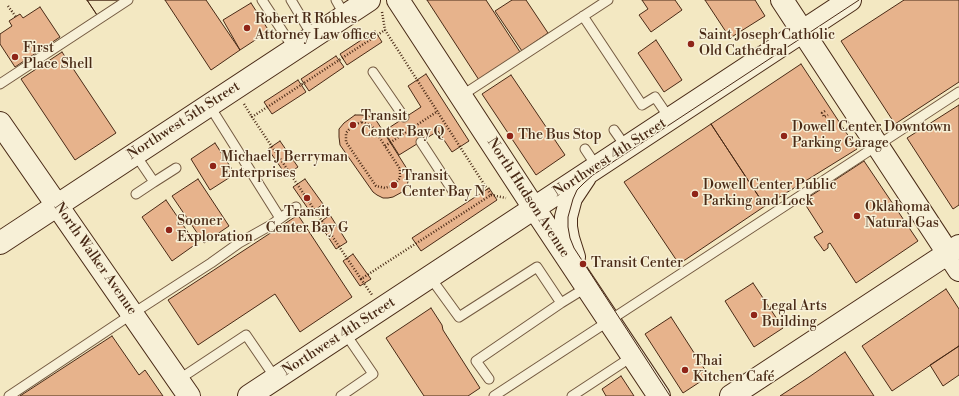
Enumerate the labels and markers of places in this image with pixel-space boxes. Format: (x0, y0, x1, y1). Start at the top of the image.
place label: Robert R Robles Attorney Law office (255, 12, 377, 44)
marker: Robert R Robles Attorney Law office (242, 23, 252, 33)
place label: Saint Joseph Catholic Old Cathedral (699, 28, 835, 60)
marker: Saint Joseph Catholic Old Cathedral (686, 39, 696, 49)
place label: First Place Shell (23, 41, 93, 74)
marker: First Place Shell (10, 52, 20, 62)
place label: Transit Center Bay Q (361, 109, 444, 142)
marker: Transit Center Bay Q (348, 120, 358, 130)
place label: Dowell Center Downtown Parking Garage (792, 120, 951, 152)
place label: The Bus Stop (518, 128, 602, 144)
marker: The Bus Stop (505, 131, 515, 141)
marker: Dowell Center Downtown Parking Garage (779, 131, 789, 141)
place label: Michael J Berryman Enterprises (221, 150, 348, 182)
marker: Michael J Berryman Enterprises (208, 161, 218, 171)
place label: Transit Center Bay N (402, 169, 485, 202)
place label: Dowell Center Public Parking and Lock (703, 178, 837, 210)
marker: Transit Center Bay N (389, 180, 399, 190)
marker: Dowell Center Public Parking and Lock (690, 189, 700, 199)
marker: Transit Center Bay G (302, 193, 312, 203)
place label: Oklahoma Natural Gas (865, 200, 939, 232)
place label: Transit Center Bay G (266, 205, 348, 238)
marker: Oklahoma Natural Gas (852, 211, 862, 221)
place label: Sooner Exploration (177, 214, 253, 246)
marker: Sooner Exploration (164, 225, 174, 235)
place label: Transit Center (591, 256, 683, 272)
marker: Transit Center (578, 259, 588, 269)
place label: Legal Arts Building (762, 299, 827, 332)
marker: Legal Arts Building (749, 310, 759, 320)
place label: Thai Kitchen Café (693, 354, 775, 386)
marker: Thai Kitchen Café (680, 365, 690, 375)

